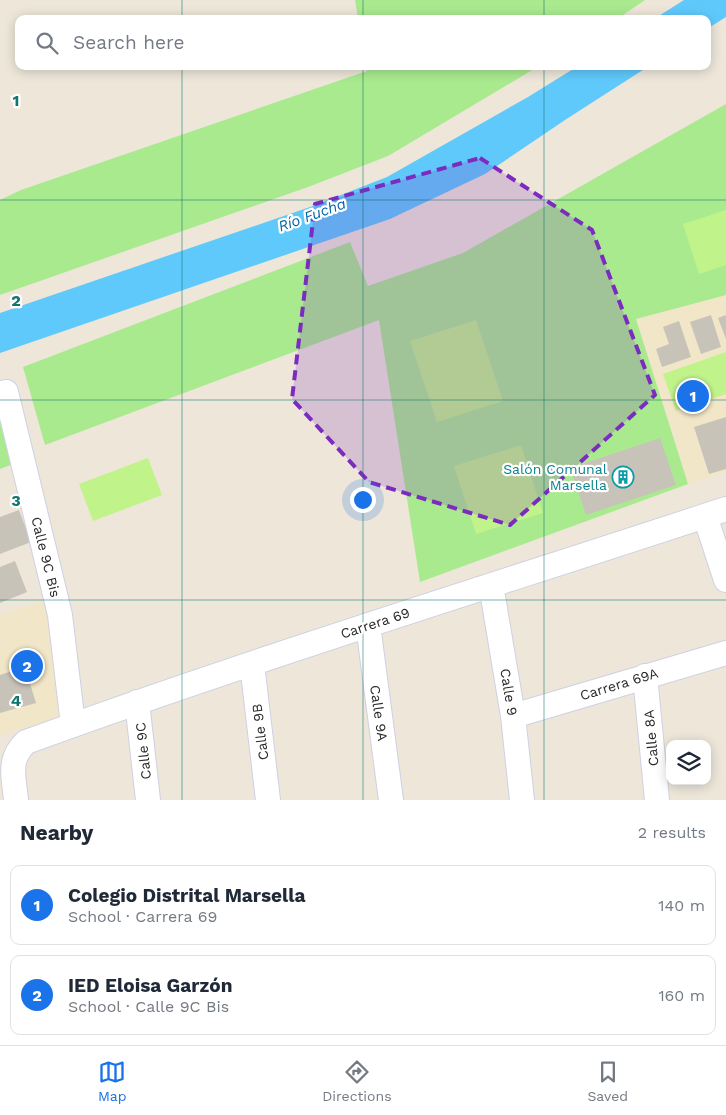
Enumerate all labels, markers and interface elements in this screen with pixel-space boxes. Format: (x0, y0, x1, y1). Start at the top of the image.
search box (15, 15, 711, 70)
icon: search (33, 29, 61, 57)
text: Search here (73, 31, 184, 54)
text: 1 (13, 91, 19, 110)
water label: Río Fucha (276, 194, 348, 236)
text: 2 (11, 291, 21, 310)
pin: 1 (677, 377, 709, 415)
place label: Salón Comunal Marsella (503, 461, 608, 493)
building icon: Salón Comunal Marsella (611, 465, 635, 489)
your location (350, 487, 376, 513)
text: 3 (11, 491, 21, 510)
street label: Calle 9C Bis (28, 515, 64, 599)
street label: Carrera 69 (338, 604, 412, 642)
pin: 2 (11, 647, 43, 685)
street label: Carrera 69A (578, 665, 660, 703)
street label: Calle 9 (497, 667, 521, 717)
street label: Calle 9A (367, 684, 391, 742)
text: 4 (11, 691, 21, 710)
street label: Calle 9B (249, 703, 271, 761)
street label: Calle 8A (641, 709, 661, 767)
street label: Calle 9C (132, 722, 154, 780)
map controls (666, 740, 711, 785)
button: layers (666, 740, 711, 785)
text: Nearby (20, 820, 93, 845)
text: 2 results (638, 823, 706, 842)
text: Colegio Distrital Marsella (68, 884, 306, 907)
text: 1 (34, 896, 40, 915)
text: 140 m (658, 896, 705, 915)
text: School · Carrera 69 (68, 907, 217, 926)
text: IED Eloisa Garzón (68, 974, 232, 997)
text: 2 (32, 986, 42, 1005)
text: 160 m (658, 986, 705, 1005)
text: School · Calle 9C Bis (68, 997, 229, 1016)
tab: Map (98, 1058, 127, 1104)
tab: Directions (322, 1058, 392, 1104)
tab: Saved (587, 1058, 628, 1104)

